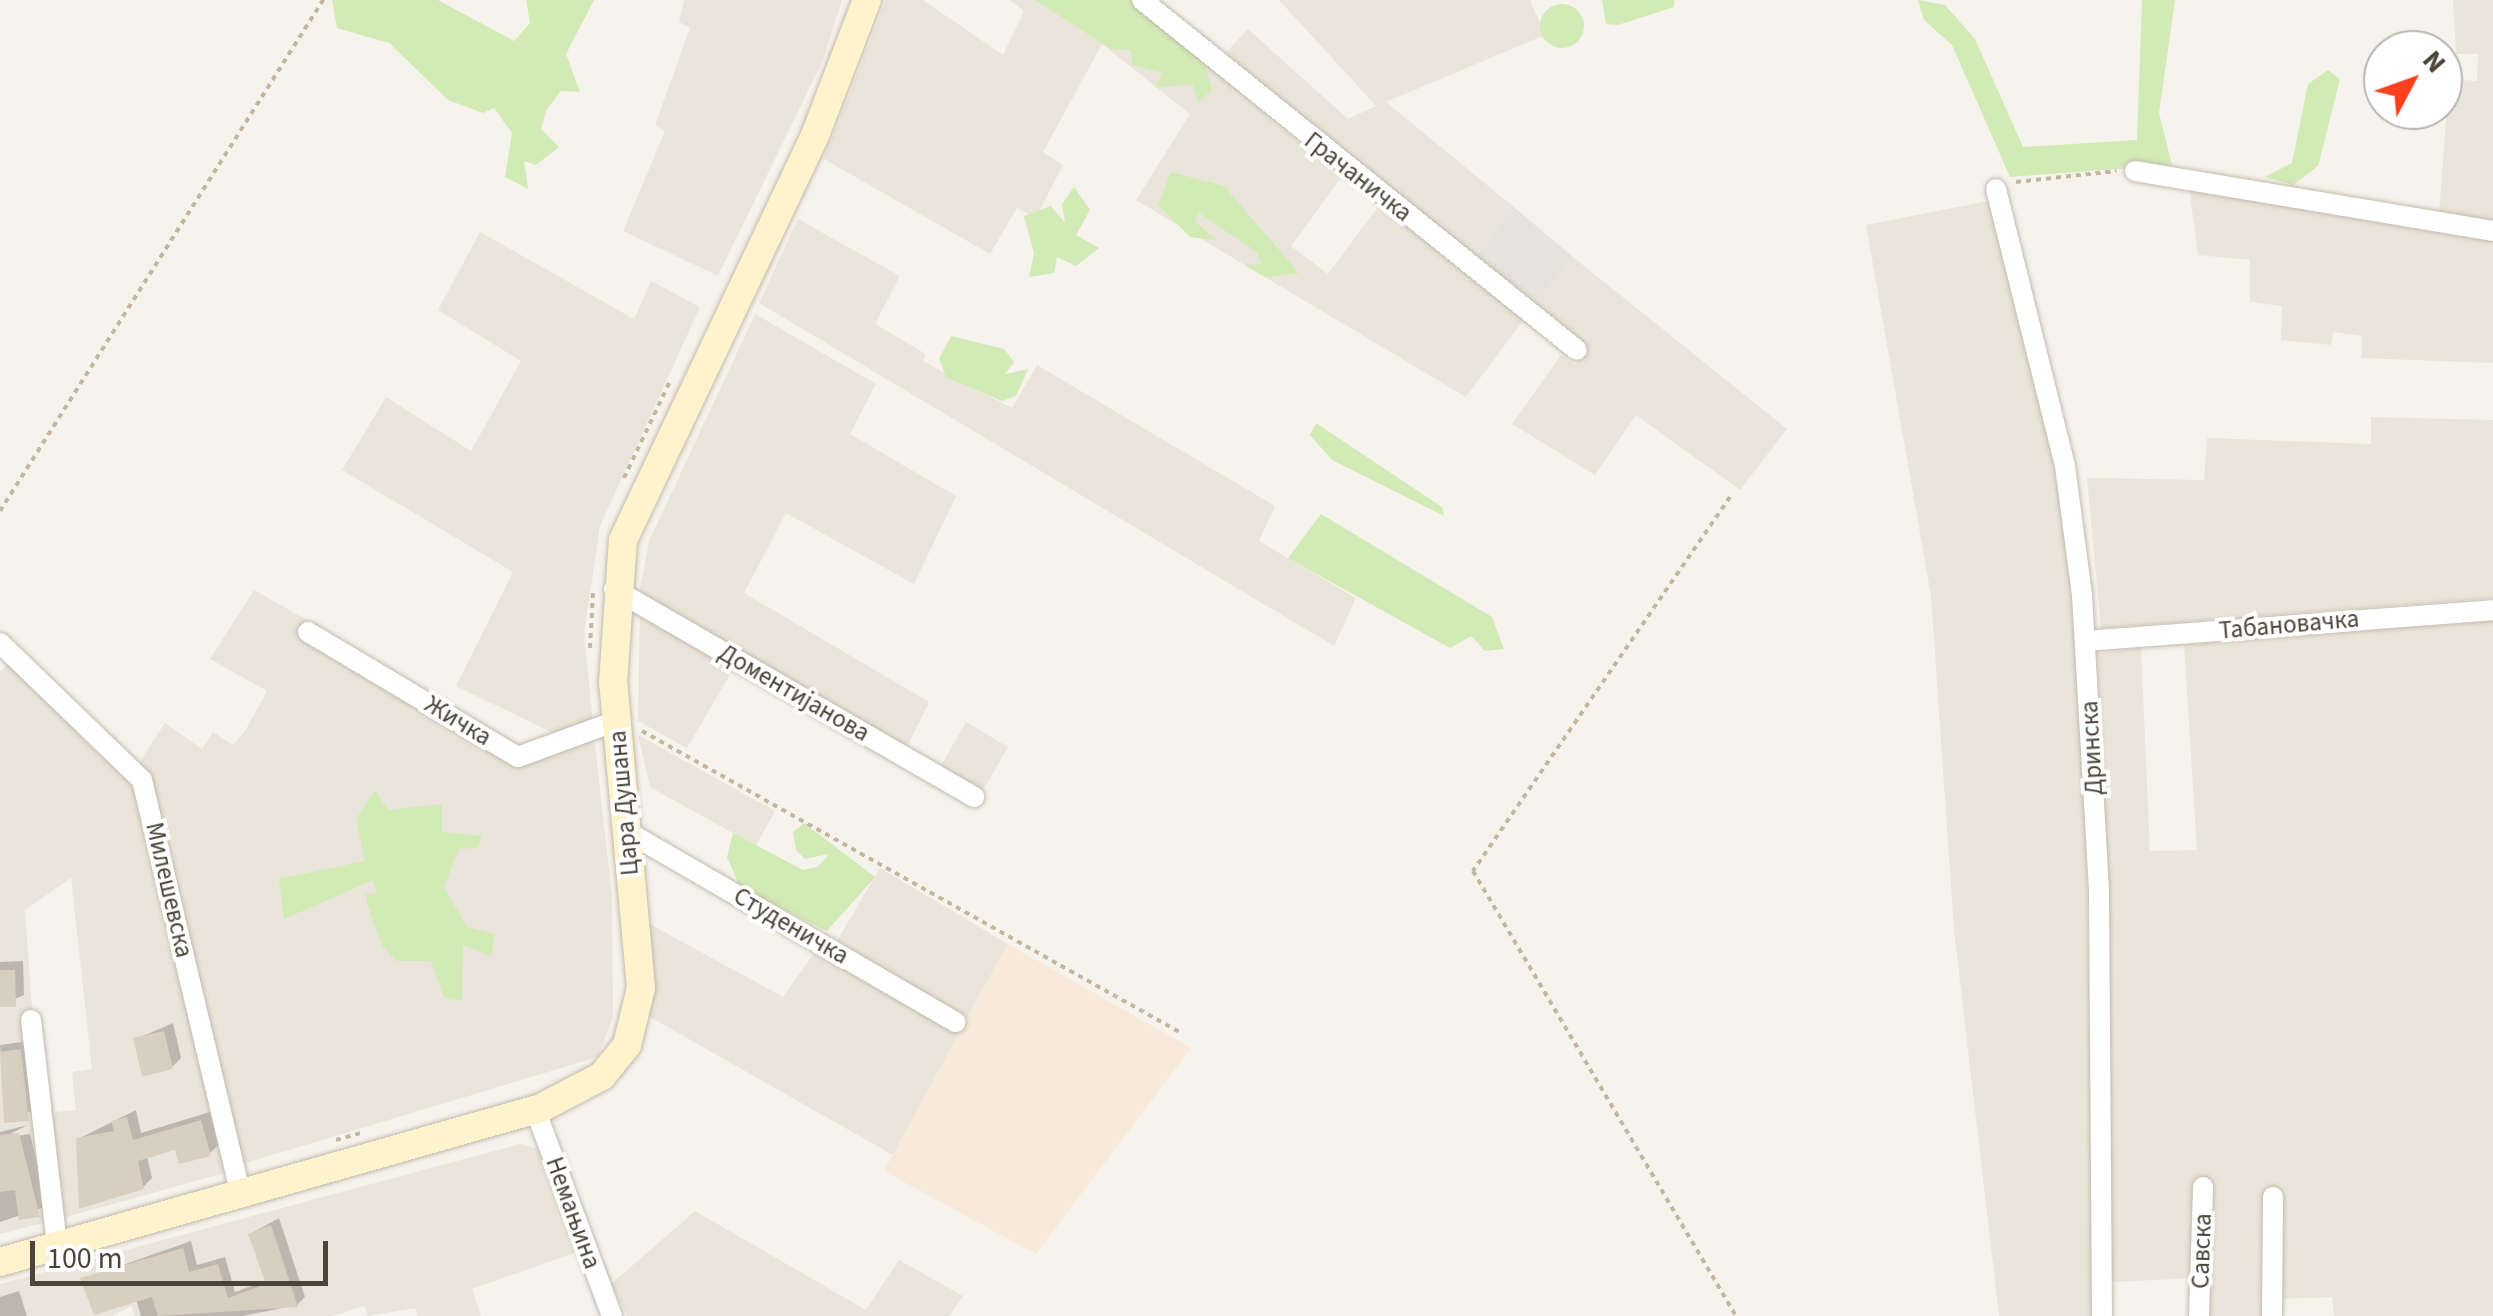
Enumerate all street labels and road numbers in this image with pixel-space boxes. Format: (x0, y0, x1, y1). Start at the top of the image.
street label: Грачаничка (1298, 126, 1418, 228)
street label: Табановачка (2218, 604, 2360, 646)
street label: Доментијанова (713, 638, 875, 748)
street label: Жичка (419, 689, 497, 753)
street label: Дринска (2075, 700, 2109, 796)
street label: Цара Душана (603, 729, 645, 877)
street label: Милешевска (139, 819, 199, 961)
street label: Студеничка (728, 881, 854, 971)
street label: Немањина (539, 1153, 607, 1273)
street label: Савска (2186, 1213, 2218, 1289)

